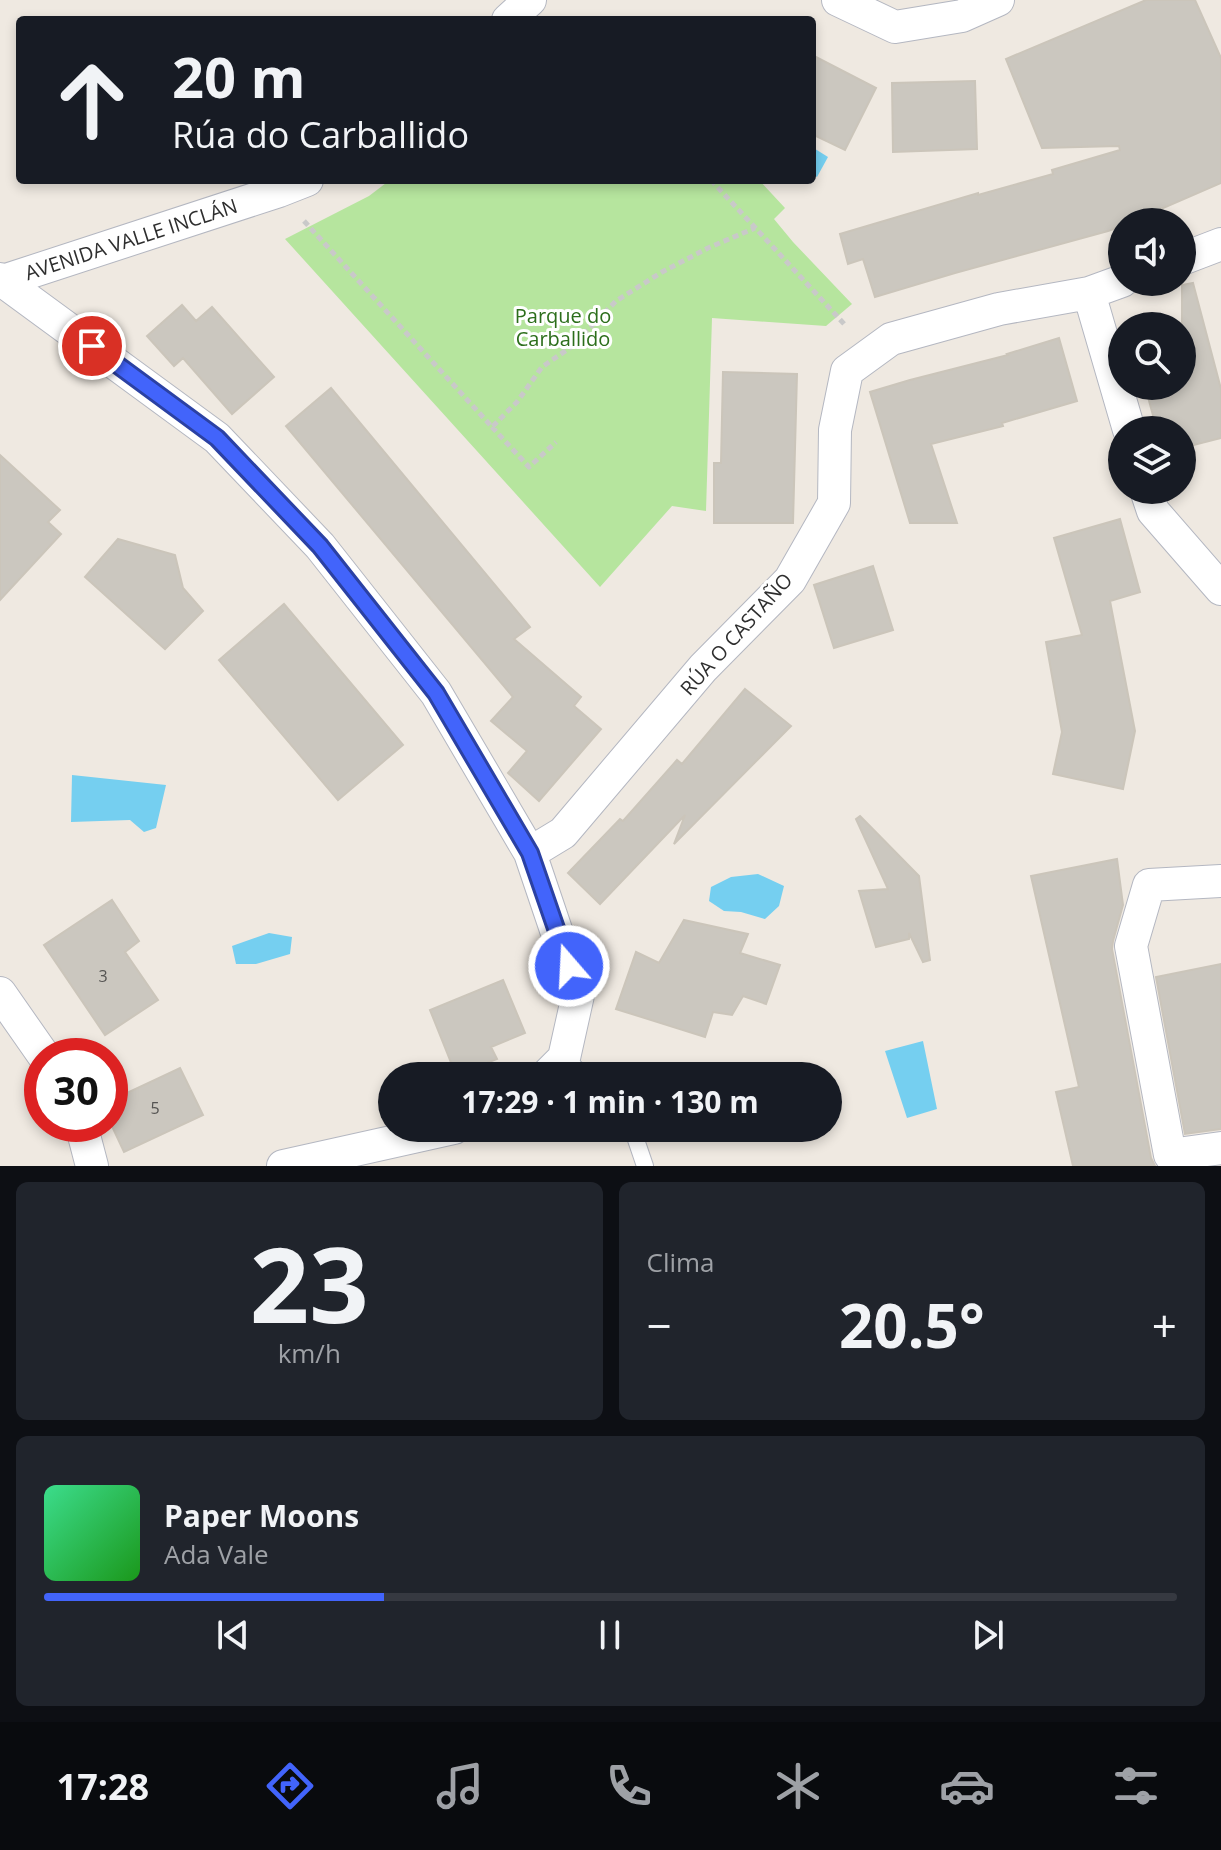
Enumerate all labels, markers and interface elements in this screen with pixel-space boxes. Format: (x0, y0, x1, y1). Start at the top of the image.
text: 20 m (172, 38, 306, 114)
icon: ahead (40, 48, 144, 152)
text: Rúa do Carballido (172, 110, 469, 159)
street label: AVENIDA VALLE INCLÁN (21, 192, 241, 286)
map controls (1108, 208, 1196, 504)
button: sound (1108, 208, 1196, 296)
park label: Parque do Carballido (515, 302, 611, 352)
pin (58, 312, 126, 380)
button: search (1108, 312, 1196, 400)
icon: arrive (70, 324, 114, 368)
button: layers (1108, 416, 1196, 504)
street label: RÚA O CASTAÑO (674, 567, 798, 701)
position arrow (527, 924, 611, 1008)
house number: 3 (98, 965, 108, 987)
speed limit sign: 30 (24, 1038, 128, 1142)
text: 17:29 · 1 min · 130 m (461, 1081, 759, 1122)
house number: 5 (150, 1097, 160, 1119)
text: 23 (250, 1212, 369, 1353)
text: Clima (647, 1244, 715, 1280)
text: 20.5° (839, 1284, 985, 1366)
text: − (647, 1295, 672, 1355)
text: + (1152, 1295, 1177, 1355)
text: km/h (278, 1335, 341, 1371)
text: Paper Moons (164, 1495, 359, 1536)
text: Ada Vale (164, 1536, 269, 1572)
icon: previous (211, 1613, 255, 1657)
icon: pause (588, 1613, 632, 1657)
icon: next (966, 1613, 1010, 1657)
icon: directions (262, 1758, 318, 1814)
icon: music (432, 1758, 488, 1814)
icon: phone (601, 1758, 657, 1814)
icon: climate (770, 1758, 826, 1814)
icon: car (939, 1758, 995, 1814)
icon: filters (1108, 1758, 1164, 1814)
text: 17:28 (57, 1762, 149, 1811)

